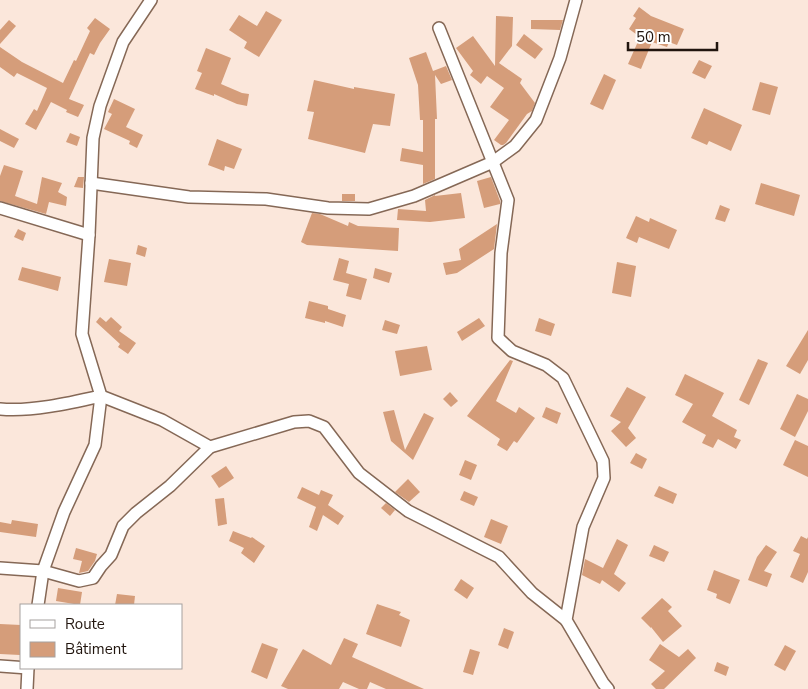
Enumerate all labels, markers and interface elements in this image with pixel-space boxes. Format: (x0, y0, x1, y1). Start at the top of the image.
scale bar (628, 20, 717, 52)
text: 50 m (636, 27, 671, 47)
legend (20, 604, 182, 669)
text: Route (65, 614, 105, 634)
text: Bâtiment (65, 639, 127, 659)

